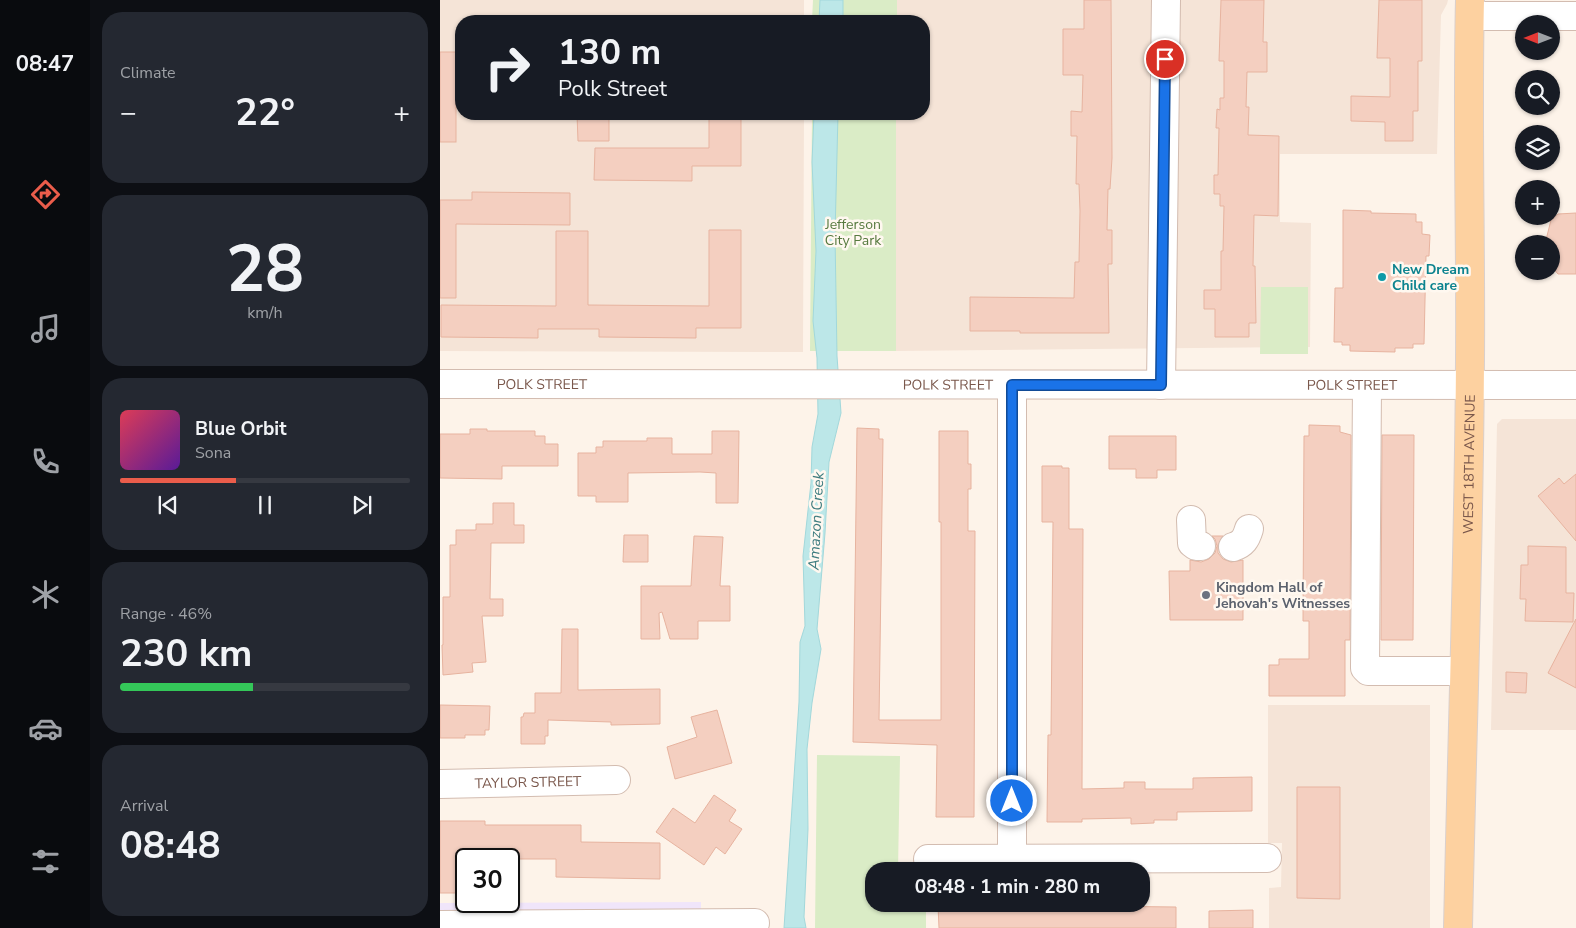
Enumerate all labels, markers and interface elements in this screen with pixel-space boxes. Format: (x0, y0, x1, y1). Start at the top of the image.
north arrow (1515, 15, 1560, 60)
map controls (1515, 15, 1560, 280)
text: 130 m (558, 29, 661, 76)
icon: right (475, 35, 540, 100)
pin (1144, 38, 1186, 80)
icon: arrive (1151, 45, 1179, 73)
text: 08:47 (16, 49, 74, 79)
text: Climate (120, 62, 175, 84)
button: search (1515, 70, 1560, 115)
text: Polk Street (558, 74, 667, 104)
text: 22° (235, 87, 295, 138)
text: − (120, 94, 137, 132)
text: + (393, 94, 410, 132)
button: layers (1515, 125, 1560, 170)
icon: directions (28, 177, 63, 212)
button: + (1515, 180, 1560, 225)
park label: Jefferson City Park (824, 215, 882, 250)
text: 28 (226, 225, 304, 314)
button: − (1515, 235, 1560, 280)
place label: New Dream Child care (1392, 260, 1469, 295)
marker: New Dream Child care (1376, 271, 1388, 283)
text: km/h (247, 302, 283, 324)
icon: music (28, 311, 63, 346)
street label: POLK STREET (497, 375, 588, 394)
street label: POLK STREET (903, 375, 994, 394)
street label: POLK STREET (1307, 375, 1398, 394)
street label: WEST 18TH AVENUE (1458, 394, 1479, 534)
text: Blue Orbit (195, 416, 286, 442)
text: Sona (195, 442, 231, 464)
icon: phone (28, 444, 63, 479)
water label: Amazon Creek (803, 471, 829, 571)
icon: previous (154, 491, 182, 519)
icon: pause (251, 491, 279, 519)
icon: next (348, 491, 376, 519)
icon: climate (28, 577, 63, 612)
place label: Kingdom Hall of Jehovah's Witnesses (1215, 578, 1350, 613)
marker: Kingdom Hall of Jehovah's Witnesses (1200, 589, 1212, 601)
text: Range · 46% (120, 603, 212, 625)
text: 230 km (120, 628, 252, 679)
icon: car (28, 711, 63, 746)
street label: TAYLOR STREET (474, 771, 582, 793)
position arrow (985, 774, 1037, 826)
text: Arrival (120, 795, 168, 817)
text: 08:48 (120, 820, 221, 871)
icon: filters (28, 844, 63, 879)
speed limit sign: 30 (455, 848, 520, 913)
text: 08:48 · 1 min · 280 m (915, 874, 1100, 900)

